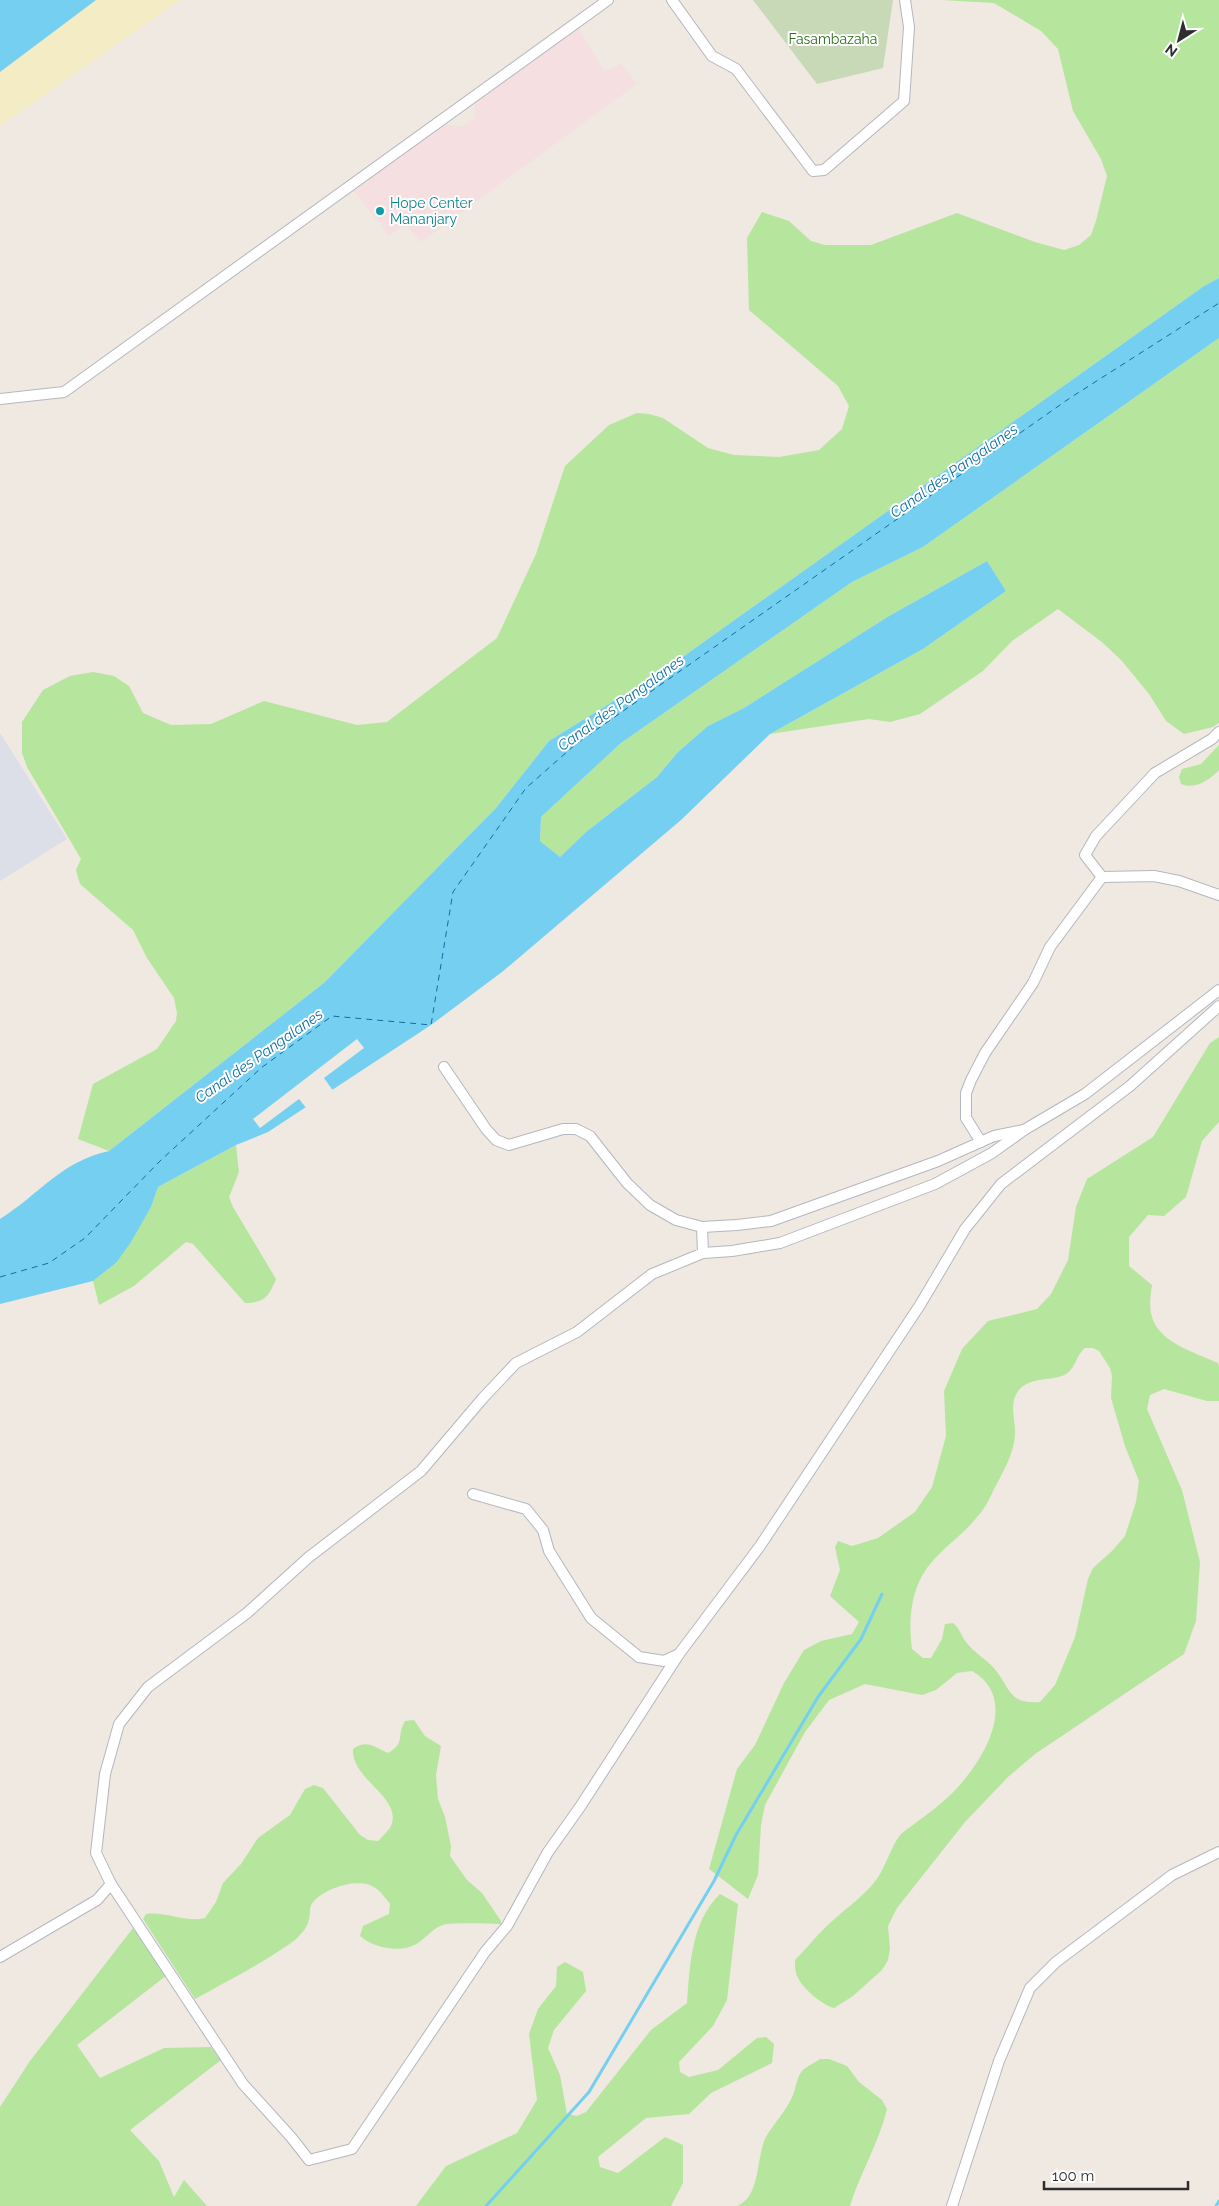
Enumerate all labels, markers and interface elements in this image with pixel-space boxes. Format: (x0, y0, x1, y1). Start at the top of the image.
north arrow (1154, 15, 1204, 65)
park label: Fasambazaha (789, 31, 877, 47)
text: N (1162, 41, 1180, 60)
place label: Hope Center Mananjary (390, 195, 473, 227)
marker: Hope Center Mananjary (374, 205, 386, 217)
water label: Canal des Pangalanes (887, 420, 1021, 522)
water label: Canal des Pangalanes (554, 651, 688, 755)
water label: Canal des Pangalanes (192, 1005, 326, 1107)
scale bar (1044, 2158, 1188, 2190)
text: 100 m (1052, 2167, 1094, 2185)

